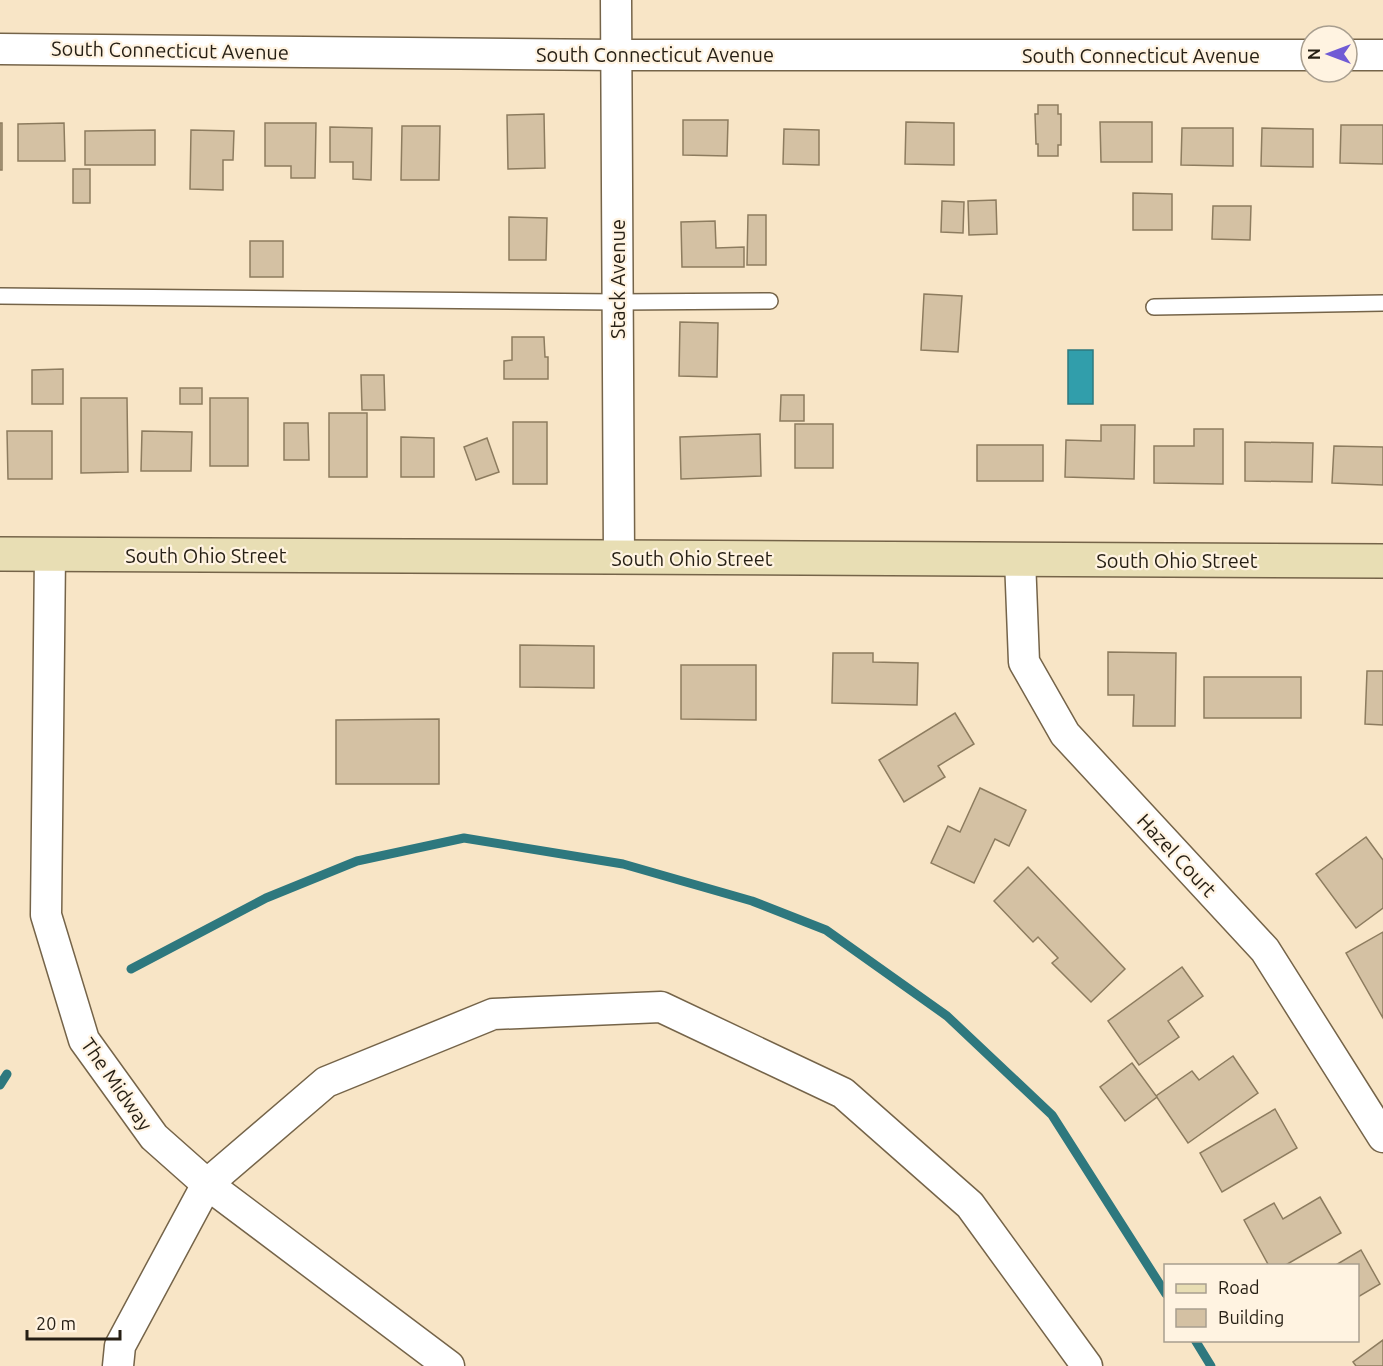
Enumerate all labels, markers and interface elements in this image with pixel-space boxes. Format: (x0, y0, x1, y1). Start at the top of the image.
north arrow (1299, 24, 1359, 84)
street label: South Connecticut Avenue (51, 36, 289, 64)
street label: South Connecticut Avenue (536, 43, 774, 66)
street label: South Connecticut Avenue (1022, 44, 1260, 67)
text: N (1305, 48, 1323, 60)
street label: Stack Avenue (606, 219, 629, 339)
street label: South Ohio Street (125, 544, 287, 567)
street label: South Ohio Street (611, 547, 773, 570)
street label: South Ohio Street (1096, 549, 1258, 572)
street label: Hazel Court (1133, 809, 1221, 901)
street label: The Midway (77, 1033, 157, 1135)
legend (1164, 1264, 1359, 1342)
text: Road (1218, 1277, 1260, 1297)
scale bar (27, 1303, 120, 1341)
text: Building (1218, 1307, 1284, 1327)
text: 20 m (36, 1313, 76, 1333)

